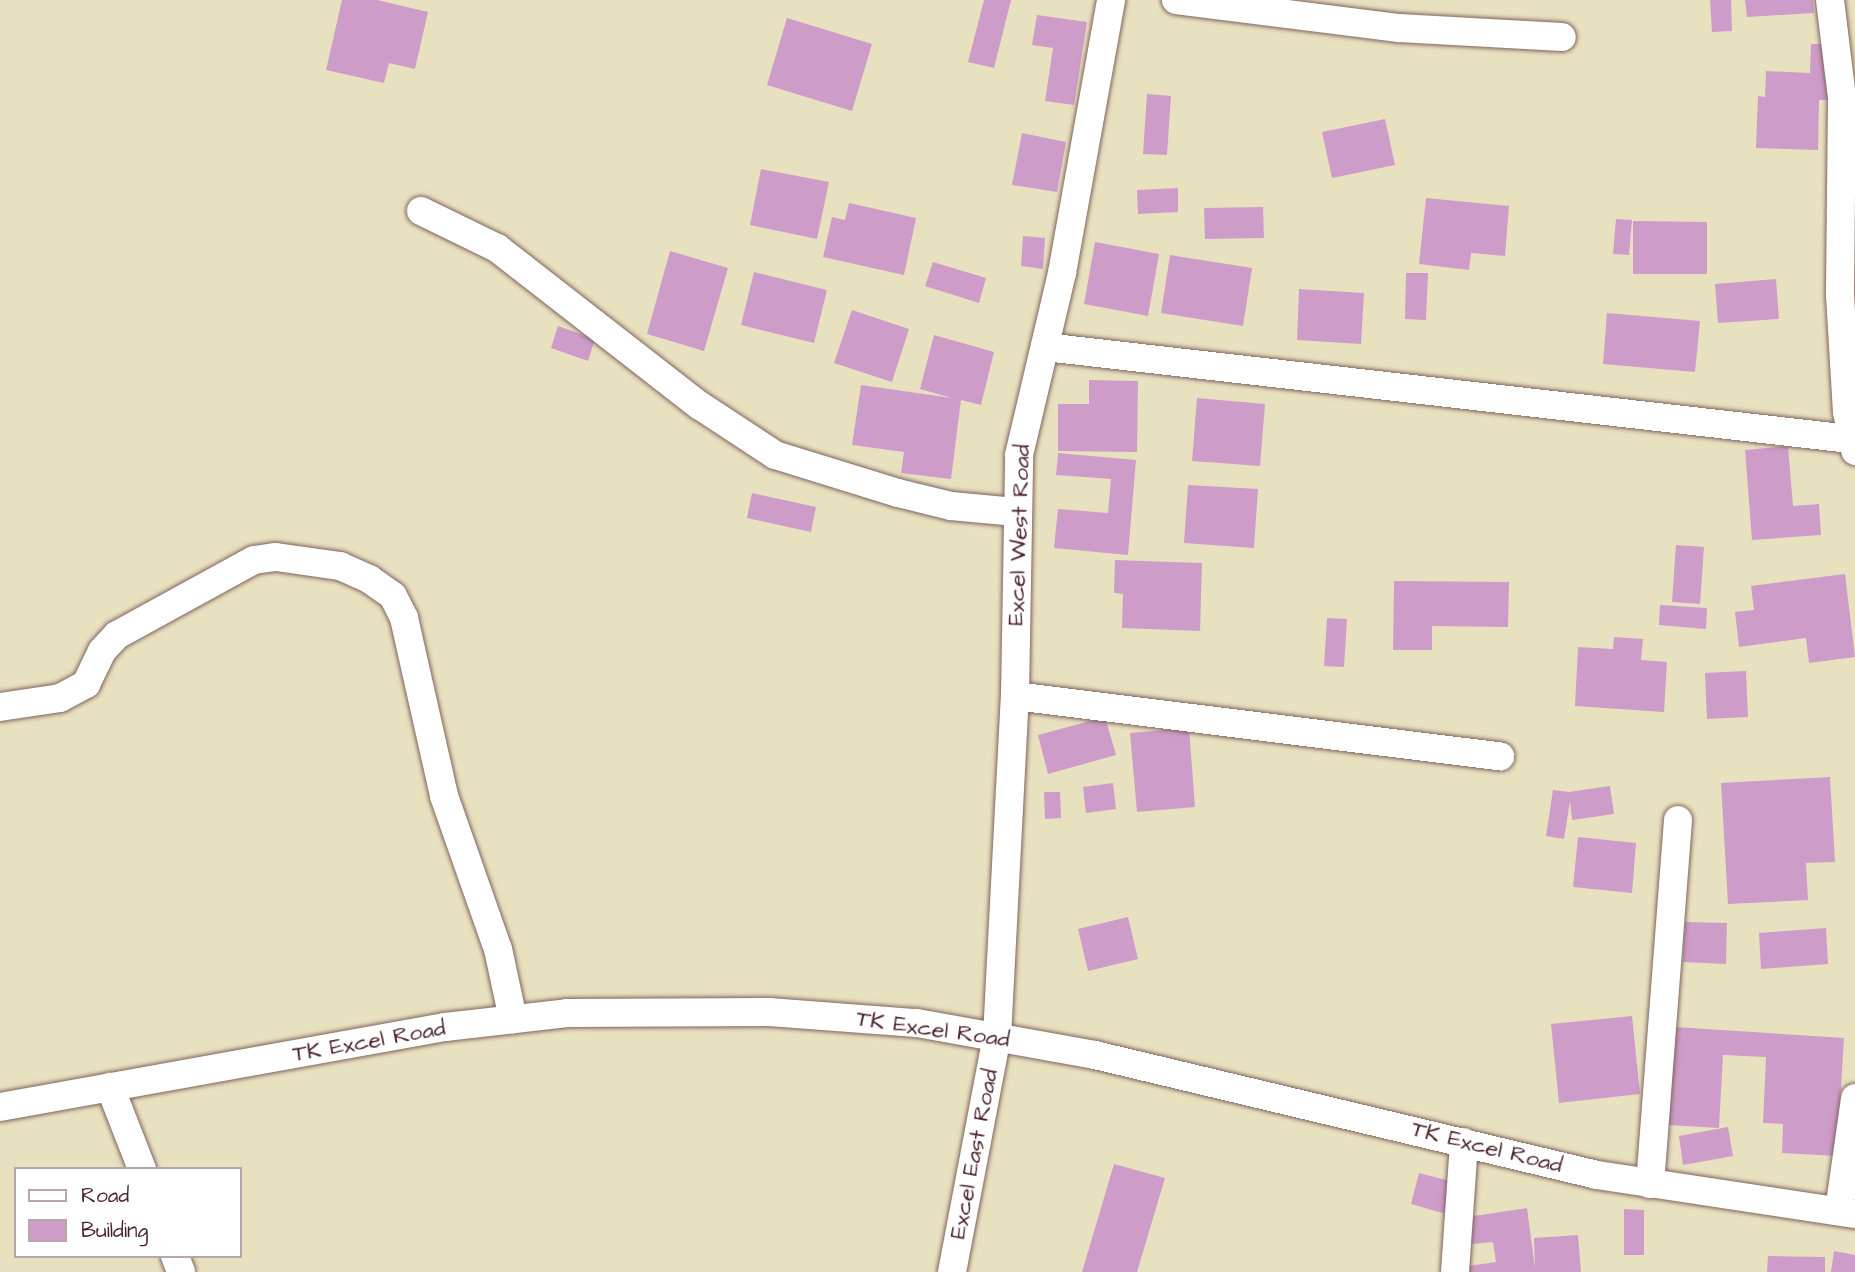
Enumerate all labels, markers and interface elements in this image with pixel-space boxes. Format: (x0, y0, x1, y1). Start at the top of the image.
street label: Excel West Road (1002, 444, 1036, 626)
street label: TK Excel Road (855, 1005, 1011, 1053)
street label: TK Excel Road (291, 1014, 447, 1068)
street label: Excel East Road (944, 1067, 1004, 1241)
street label: TK Excel Road (1409, 1115, 1565, 1179)
legend (14, 1167, 242, 1258)
text: Road (81, 1181, 129, 1210)
text: Building (81, 1216, 148, 1245)

